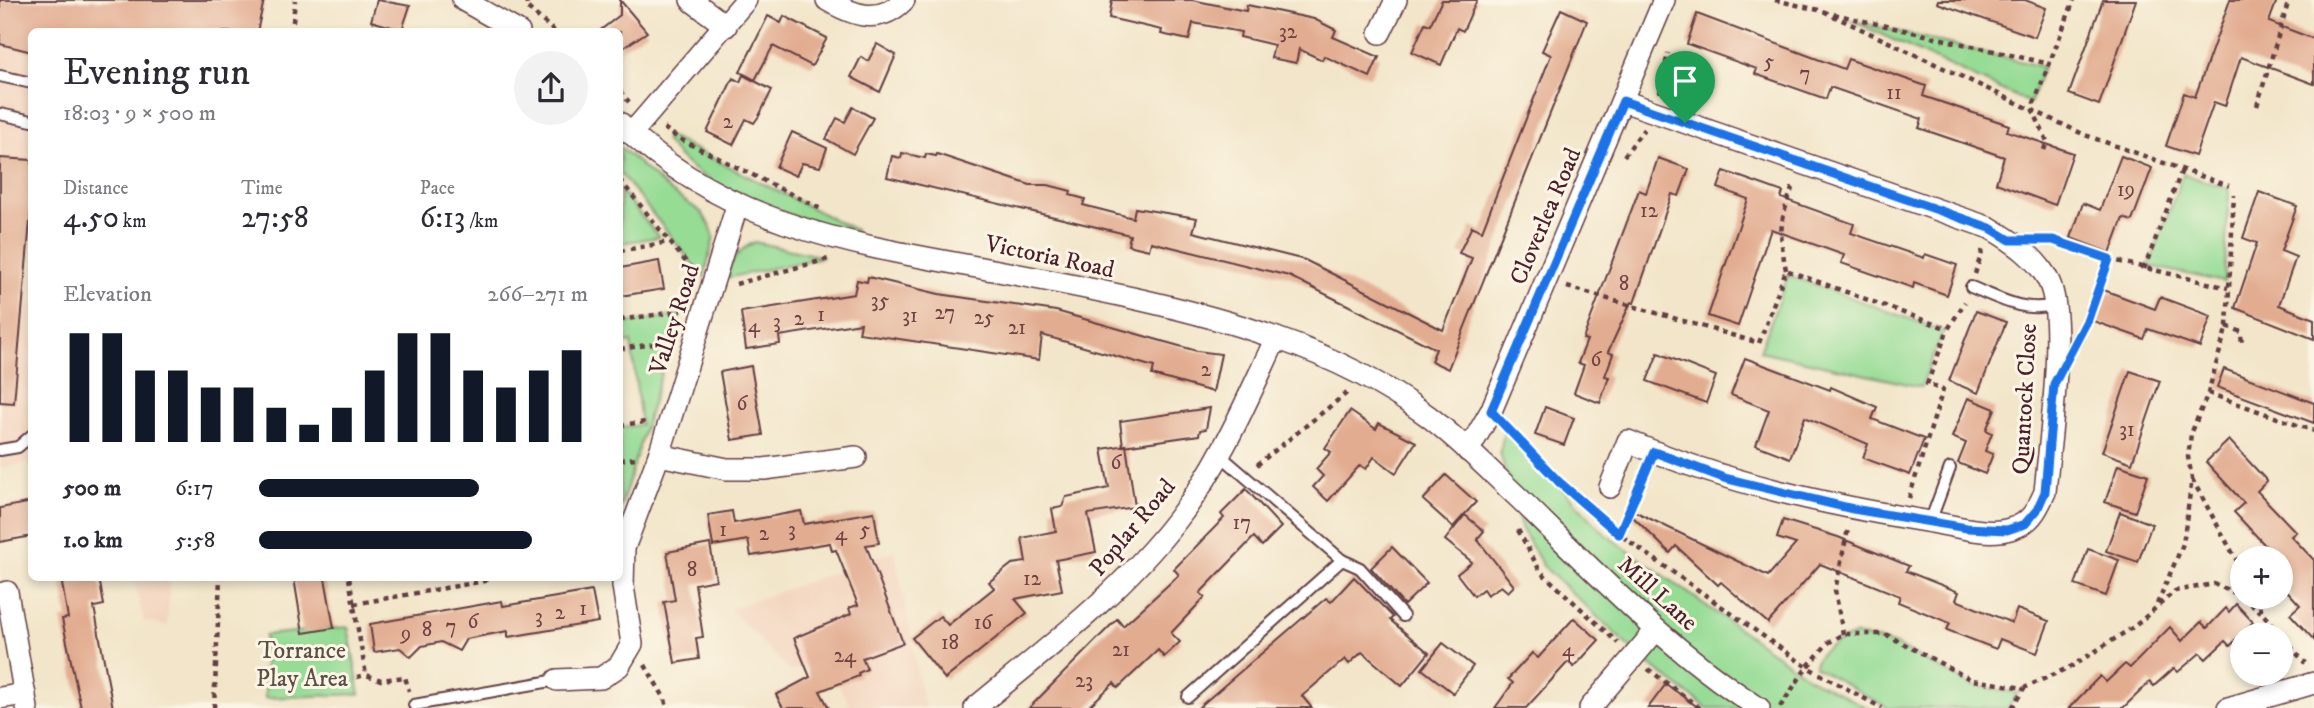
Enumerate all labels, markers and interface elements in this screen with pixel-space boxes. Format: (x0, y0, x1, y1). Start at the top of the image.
house number: 32 (1279, 19, 1298, 45)
text: Evening run (63, 49, 250, 97)
house number: 5 (1764, 49, 1774, 75)
button: share (514, 51, 588, 125)
pin (1655, 51, 1715, 123)
house number: 7 (1799, 61, 1811, 87)
icon: arrive (1666, 62, 1704, 100)
house number: 11 (1886, 80, 1902, 106)
text: 18:03 · 9 × 500 m (63, 99, 216, 128)
house number: 2 (723, 109, 734, 135)
street label: Cloverlea Road (1504, 143, 1588, 289)
text: Distance (63, 177, 128, 200)
text: Time (241, 177, 283, 200)
text: Pace (420, 177, 455, 200)
house number: 19 (2117, 177, 2135, 203)
house number: 12 (1640, 198, 1659, 224)
text: 4.50 (63, 200, 119, 237)
text: 27:58 (241, 200, 309, 237)
text: 6:13 (420, 200, 465, 237)
text: km (119, 210, 147, 233)
text: /km (465, 210, 498, 233)
street label: Victoria Road (982, 228, 1117, 285)
street label: Valley Road (643, 260, 707, 379)
house number: 8 (1619, 271, 1629, 297)
text: Elevation (63, 280, 152, 309)
text: 266–271 m (487, 280, 588, 309)
house number: 35 (871, 288, 889, 314)
house number: 27 (935, 300, 955, 326)
house number: 1 (817, 302, 825, 328)
house number: 31 (902, 303, 918, 329)
house number: 25 (974, 305, 994, 331)
house number: 2 (794, 306, 805, 332)
house number: 3 (773, 309, 781, 335)
house number: 4 (748, 313, 761, 339)
house number: 21 (1008, 315, 1026, 341)
street label: Quantock Close (2006, 323, 2044, 475)
house number: 6 (1591, 347, 1603, 373)
house number: 2 (1201, 357, 1212, 383)
house number: 6 (737, 391, 749, 417)
house number: 31 (2119, 417, 2135, 443)
house number: 6 (1111, 450, 1123, 476)
street label: Poplar Road (1083, 473, 1182, 583)
text: 500 m (63, 474, 121, 503)
text: 6:17 (175, 474, 214, 503)
house number: 17 (1233, 510, 1251, 536)
house number: 1 (719, 517, 727, 543)
house number: 3 (788, 517, 796, 543)
house number: 5 (860, 517, 870, 543)
house number: 2 (759, 521, 770, 547)
house number: 4 (835, 521, 848, 547)
text: 1.0 km (63, 526, 123, 555)
text: 5:58 (175, 526, 215, 555)
map controls (2230, 546, 2293, 686)
button: + (2230, 546, 2293, 609)
street label: Mill Lane (1611, 550, 1704, 638)
house number: 8 (687, 557, 697, 583)
house number: 12 (1023, 566, 1042, 592)
house number: 1 (579, 596, 587, 622)
house number: 2 (555, 600, 566, 626)
house number: 3 (535, 604, 543, 630)
house number: 6 (468, 609, 480, 635)
house number: 16 (974, 610, 993, 636)
house number: 7 (445, 614, 457, 640)
house number: 8 (422, 617, 432, 643)
house number: 9 (400, 621, 411, 647)
button: − (2230, 623, 2293, 686)
house number: 18 (941, 630, 959, 656)
park label: Torrance Play Area (256, 636, 349, 694)
house number: 21 (1112, 637, 1130, 663)
house number: 4 (1562, 637, 1575, 663)
house number: 24 (834, 643, 857, 669)
house number: 23 (1075, 668, 1093, 694)

